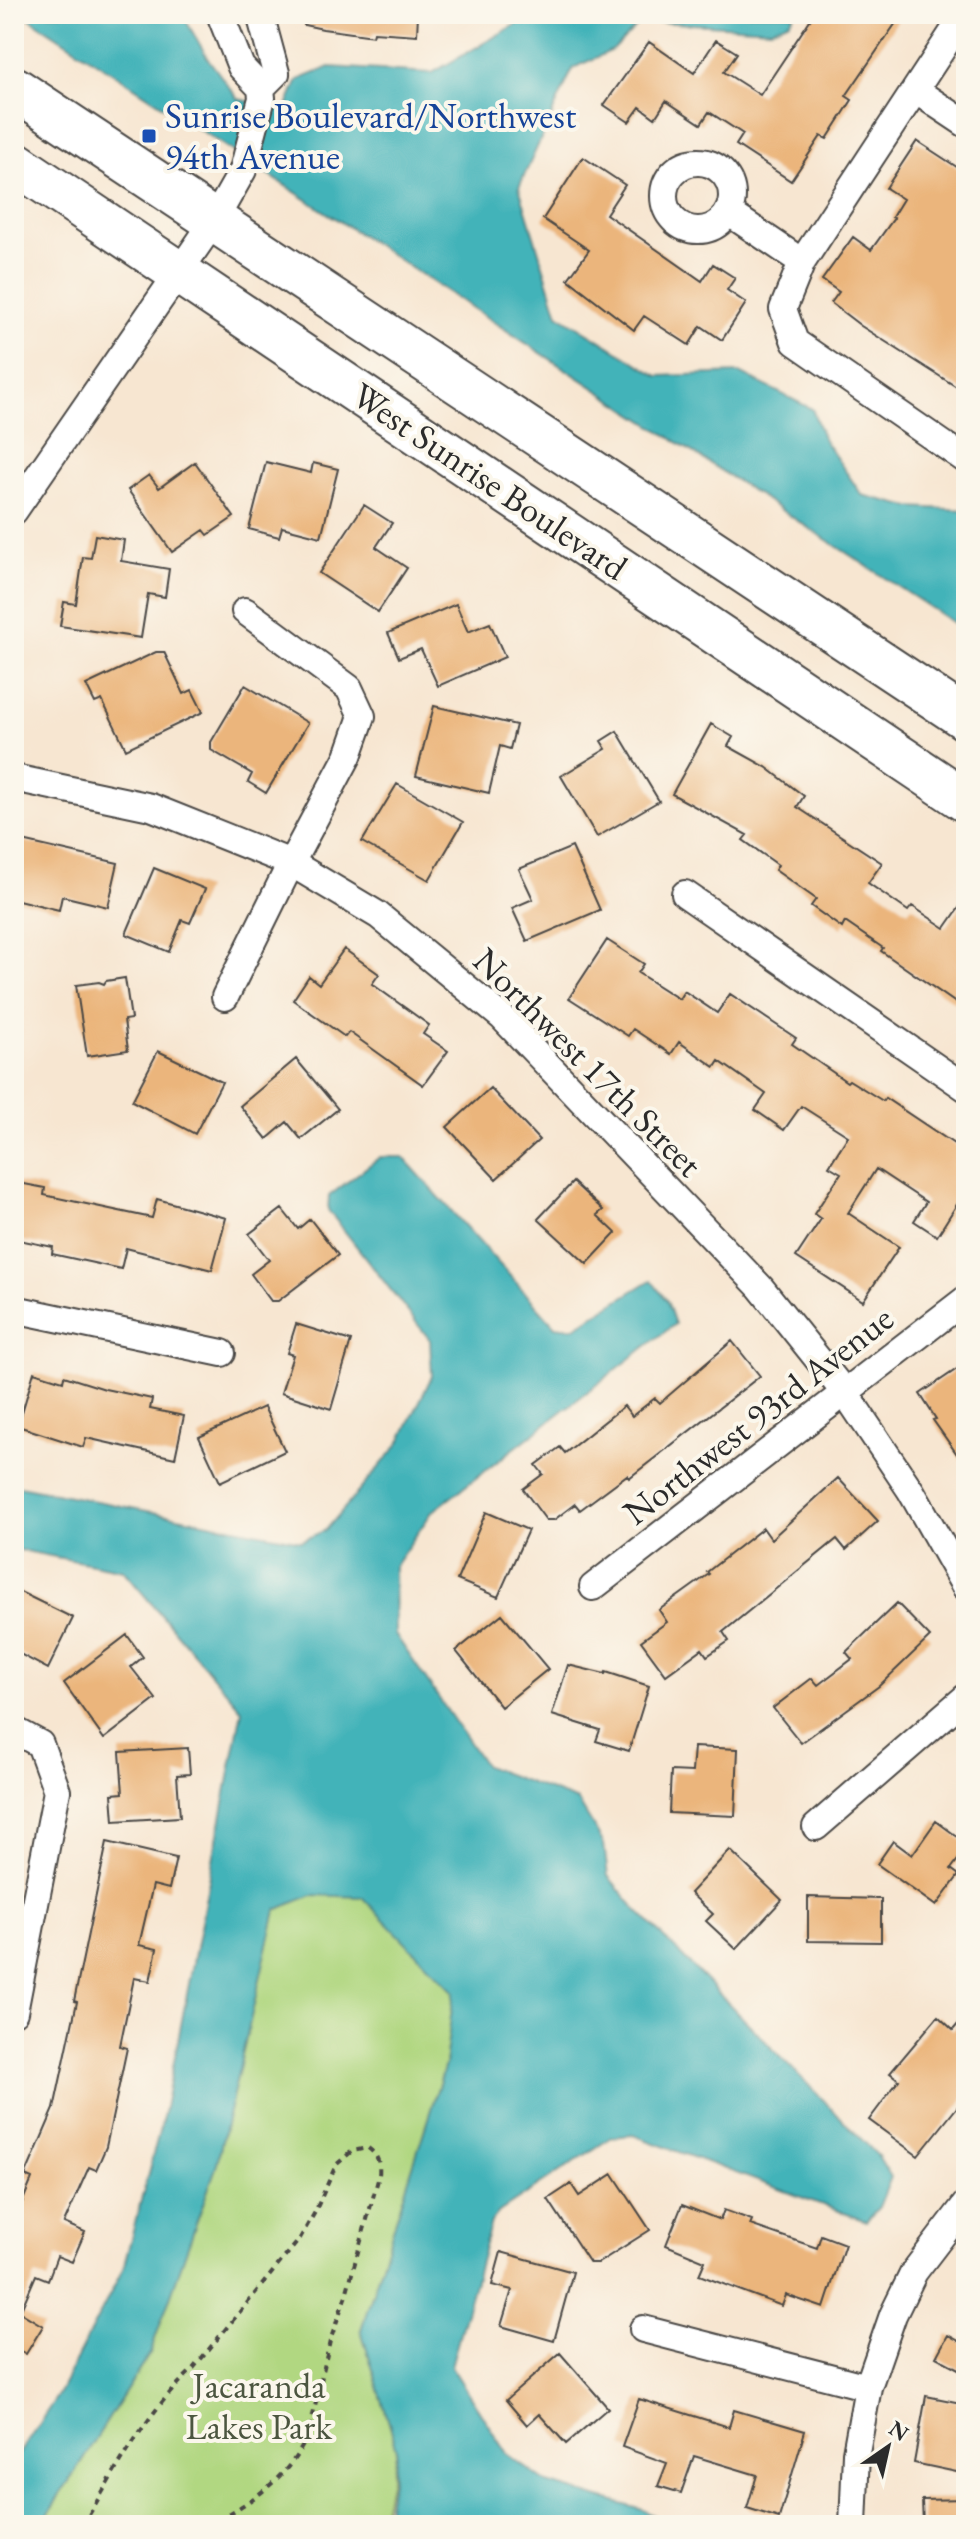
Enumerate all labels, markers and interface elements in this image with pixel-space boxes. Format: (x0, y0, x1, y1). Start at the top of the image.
place label: Sunrise Boulevard/Northwest 94th Avenue (165, 92, 577, 180)
marker: Sunrise Boulevard/Northwest 94th Avenue (140, 127, 158, 145)
street label: West Sunrise Boulevard (343, 371, 637, 591)
street label: Northwest 17th Street (463, 937, 713, 1187)
street label: Northwest 93rd Avenue (613, 1295, 903, 1535)
park label: Jacaranda Lakes Park (186, 2362, 333, 2450)
north arrow (848, 2407, 928, 2487)
text: N (883, 2414, 915, 2448)

